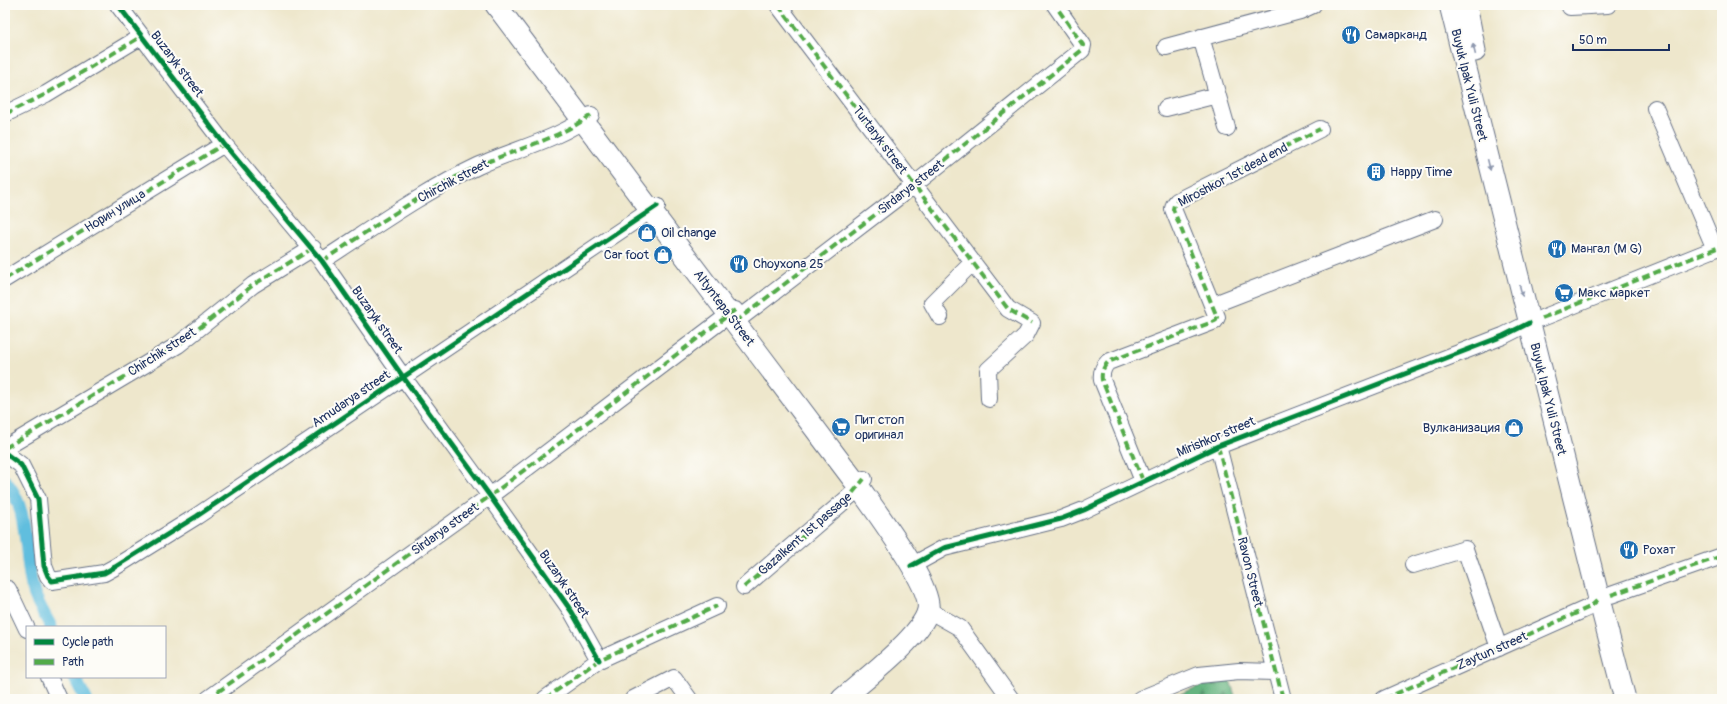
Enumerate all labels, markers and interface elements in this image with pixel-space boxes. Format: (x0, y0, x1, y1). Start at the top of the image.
restaurant icon: Самарканд (1340, 24, 1362, 46)
scale bar (1573, 26, 1669, 52)
place label: Самарканд (1365, 27, 1427, 43)
street label: Buyuk Ipak Yuli Street (1447, 27, 1491, 144)
street label: Buzaryk street (147, 28, 208, 101)
text: 50 m (1579, 33, 1607, 48)
one-way arrow (1471, 43, 1477, 55)
street label: Turtaryk street (849, 103, 911, 178)
street label: Miroshkor 1st dead end (1175, 139, 1291, 211)
street label: Chirchik street (415, 155, 492, 206)
street label: Sirdarya street (875, 156, 948, 218)
one-way arrow (1486, 159, 1492, 171)
building icon: Happy Time (1365, 161, 1387, 183)
place label: Happy Time (1390, 164, 1453, 180)
street label: Норин улица (82, 186, 148, 236)
shop icon: Oil change (636, 222, 658, 244)
place label: Oil change (661, 225, 717, 241)
restaurant icon: Мангал (M G) (1546, 238, 1568, 260)
place label: Мангал (M G) (1571, 241, 1643, 257)
shop icon: Car foot (652, 244, 674, 266)
place label: Car foot (604, 247, 650, 263)
restaurant icon: Choyxona 25 (728, 253, 750, 275)
place label: Choyxona 25 (753, 256, 824, 272)
street label: Altyntepa Street (690, 267, 758, 350)
supermarket icon: Макс маркет (1553, 282, 1575, 304)
street label: Buzaryk street (348, 283, 407, 357)
place label: Макс маркет (1578, 285, 1650, 301)
one-way arrow (1518, 286, 1524, 298)
street label: Chirchik street (125, 324, 200, 380)
street label: Buyuk Ipak Yuli Street (1526, 341, 1570, 458)
street label: Amudarya street (309, 366, 394, 431)
place label: Пит стоп оригинал (855, 412, 904, 443)
street label: Mirishkor street (1174, 413, 1258, 461)
supermarket icon: Пит стоп оригинал (830, 416, 852, 438)
shop icon: Вулканизация (1503, 417, 1525, 439)
place label: Вулканизация (1423, 420, 1500, 436)
street label: Gazalkent 1st passage (755, 488, 856, 579)
street label: Sirdarya street (408, 499, 482, 559)
street label: Ravon Street (1234, 535, 1267, 609)
restaurant icon: Рохат (1618, 539, 1640, 561)
place label: Рохат (1643, 542, 1676, 558)
street label: Buzaryk street (535, 547, 593, 622)
legend (26, 626, 166, 678)
street label: Zaytun street (1454, 628, 1531, 674)
text: Cycle path (62, 635, 114, 650)
text: Path (62, 655, 84, 670)

